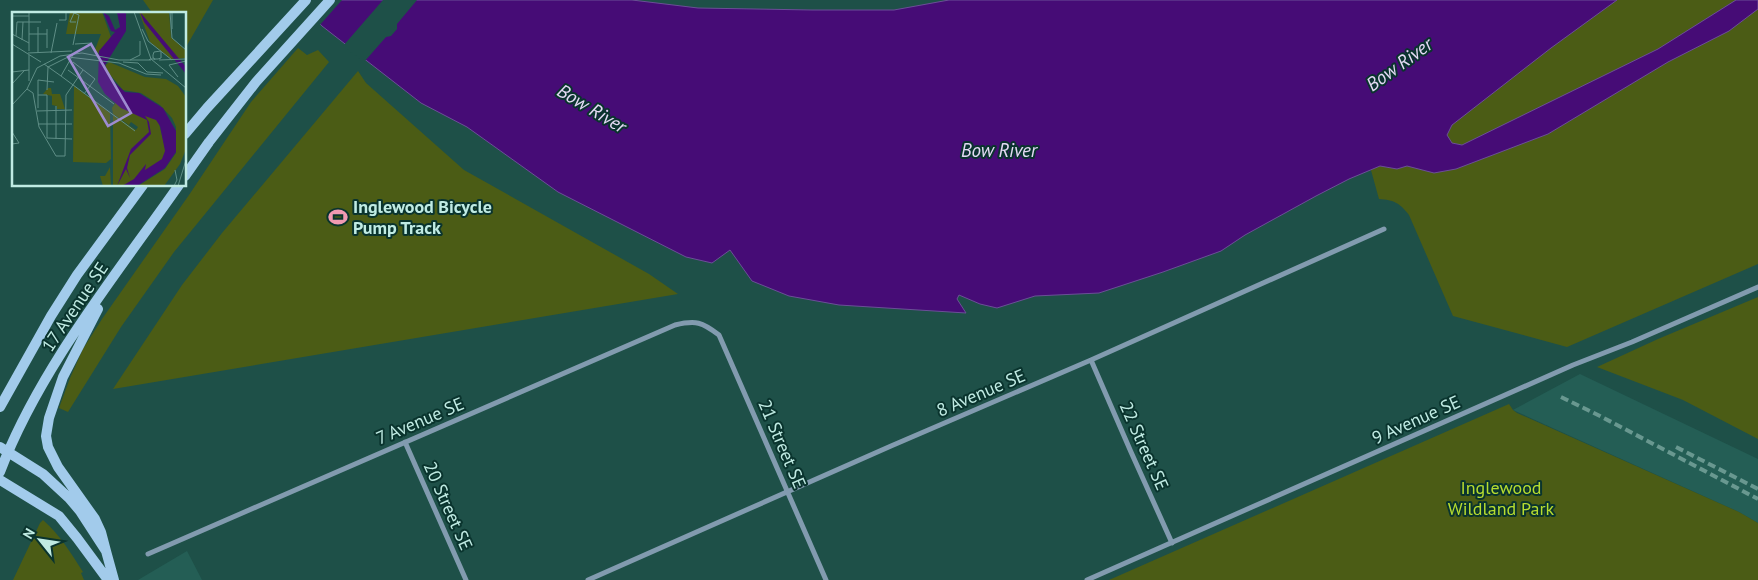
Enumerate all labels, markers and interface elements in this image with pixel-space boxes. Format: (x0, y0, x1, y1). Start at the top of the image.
inset map (12, 12, 186, 186)
water label: Bow River (1361, 31, 1438, 96)
water label: Bow River (553, 78, 632, 139)
water label: Bow River (961, 138, 1039, 162)
place label: Inglewood Bicycle Pump Track (353, 195, 492, 239)
sports icon: Inglewood Bicycle Pump Track (327, 206, 349, 228)
street label: 17 Avenue SE (36, 258, 113, 356)
street label: 8 Avenue SE (933, 364, 1029, 422)
street label: 9 Avenue SE (1368, 390, 1464, 449)
street label: 7 Avenue SE (372, 392, 467, 449)
street label: 21 Street SE (753, 396, 811, 492)
street label: 22 Street SE (1115, 398, 1174, 494)
street label: 20 Street SE (419, 458, 478, 554)
park label: Inglewood Wildland Park (1448, 476, 1555, 520)
north arrow (15, 515, 65, 565)
text: N (19, 525, 39, 542)

